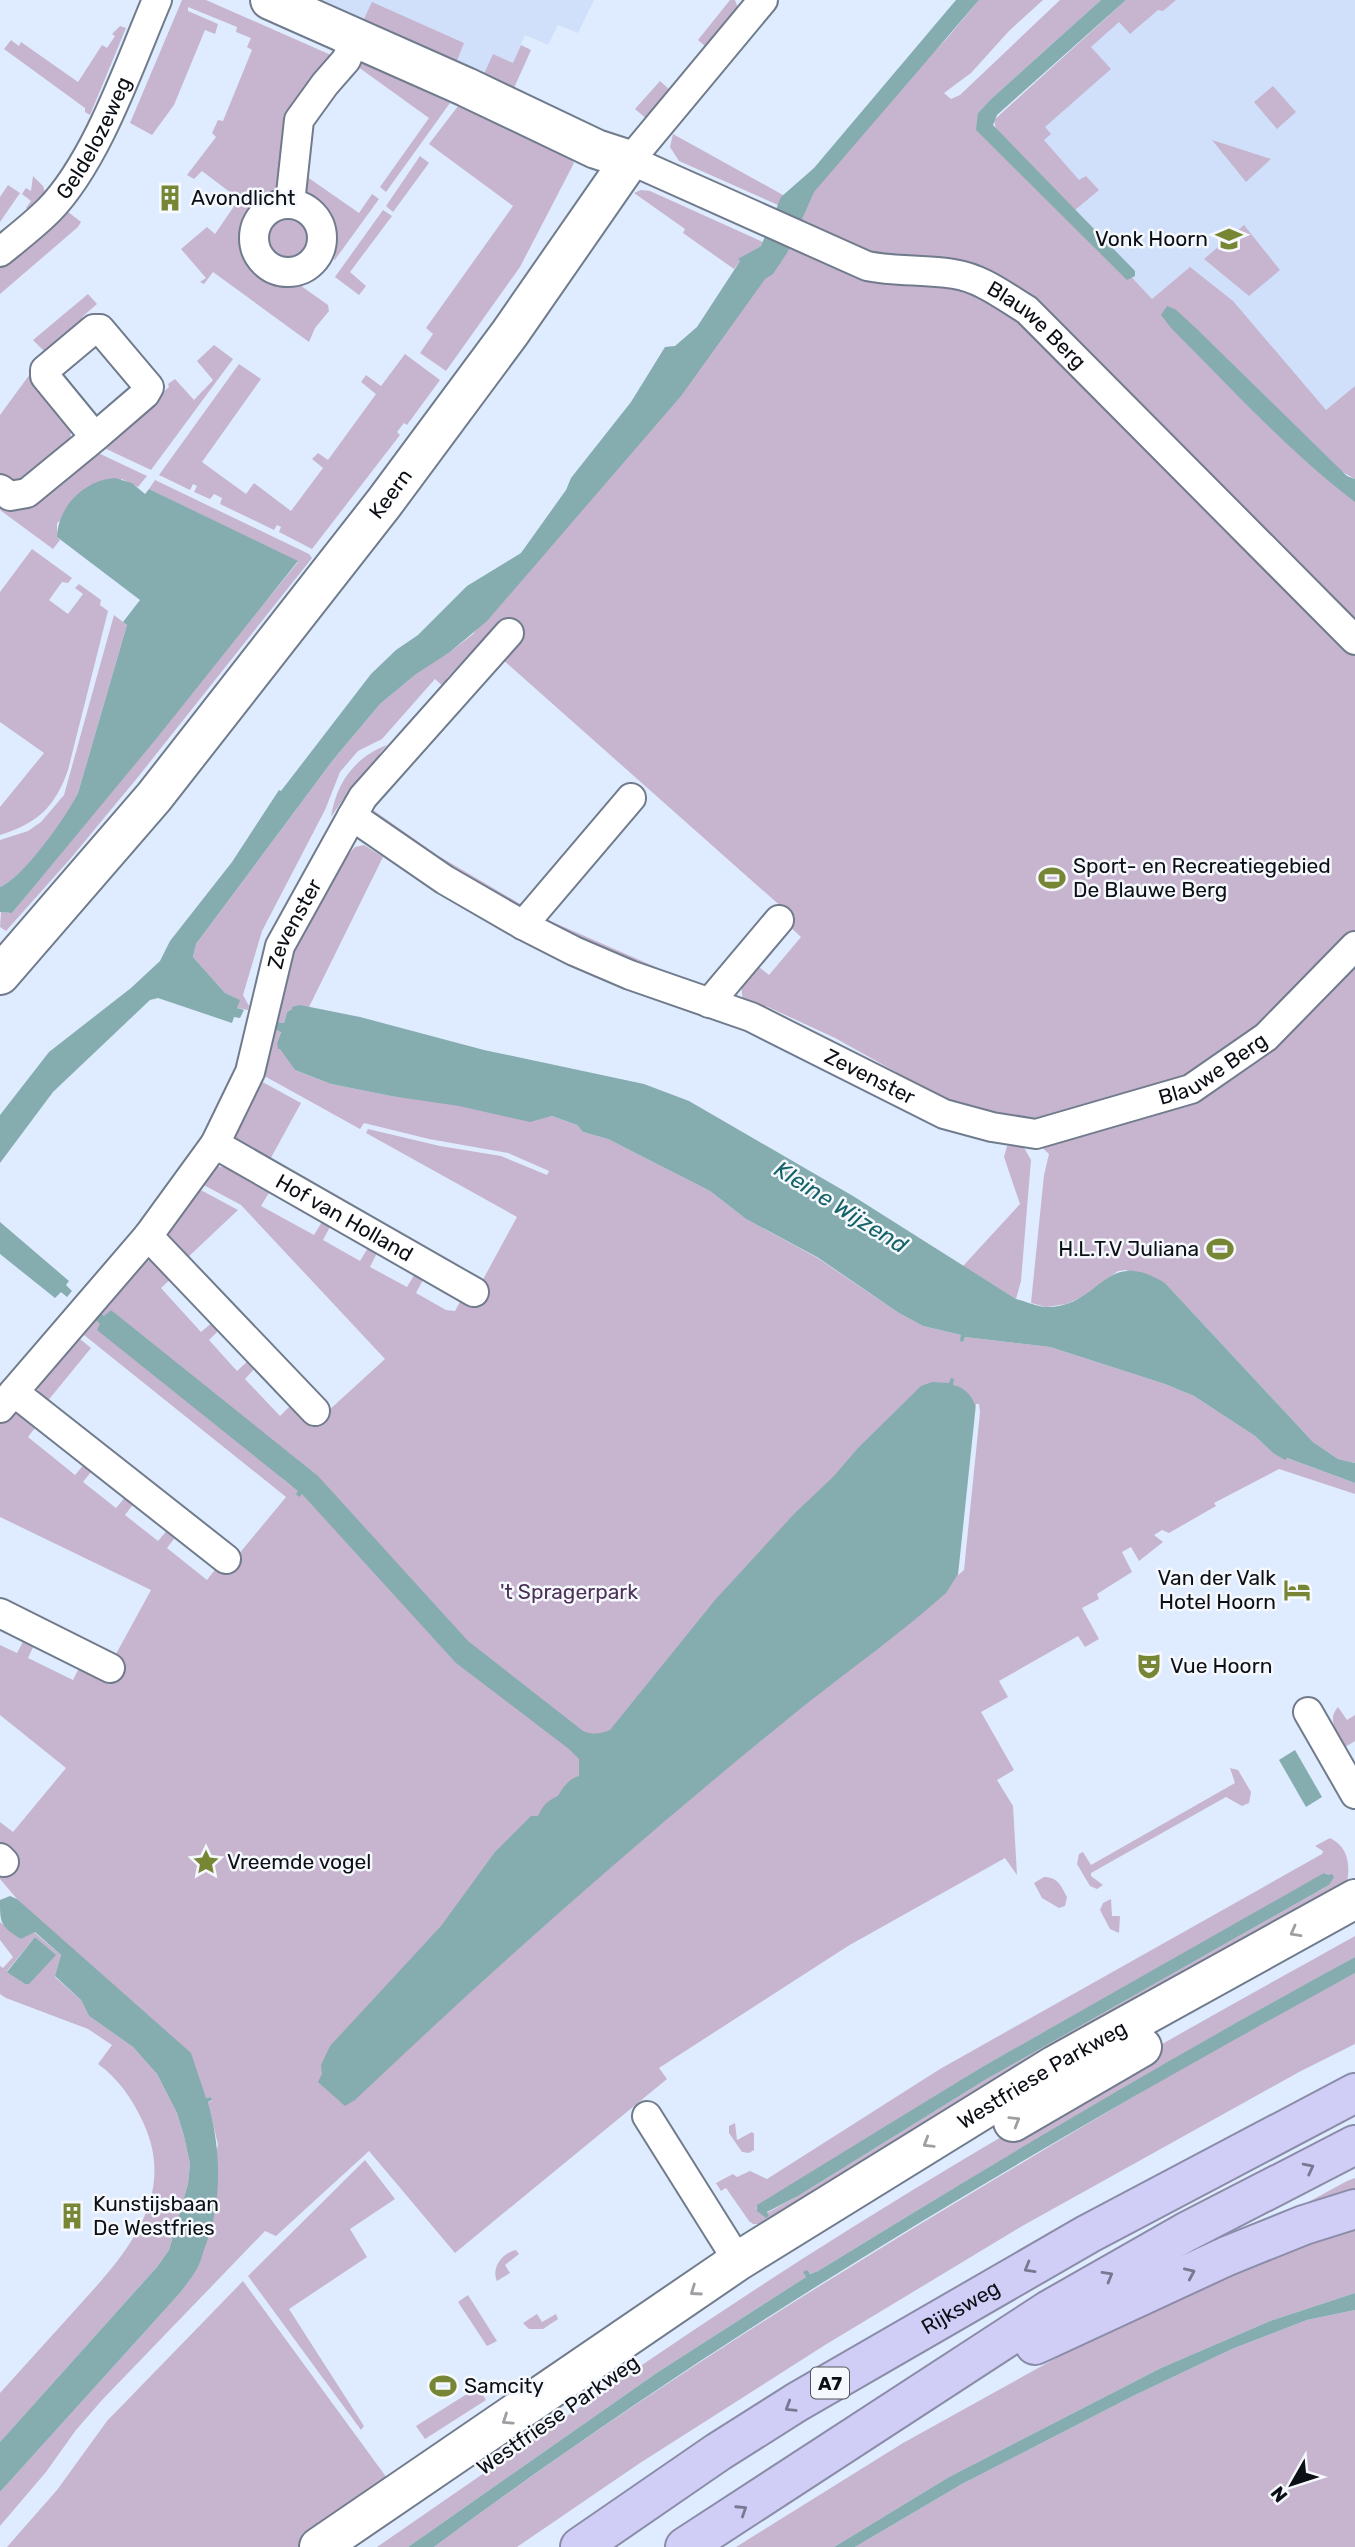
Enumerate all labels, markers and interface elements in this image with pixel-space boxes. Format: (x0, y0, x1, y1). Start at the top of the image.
street label: Geldelozeweg (50, 73, 136, 204)
building icon: Avondlicht (155, 183, 185, 213)
place label: Avondlicht (191, 185, 296, 210)
school or university icon: Vonk Hoorn (1214, 224, 1244, 254)
place label: Vonk Hoorn (1095, 226, 1208, 251)
street label: Blauwe Berg (983, 275, 1091, 374)
street label: Keern (363, 464, 417, 524)
place label: Sport- en Recreatiegebied De Blauwe Berg (1073, 853, 1331, 902)
sports icon: Sport- en Recreatiegebied De Blauwe Berg (1037, 863, 1067, 893)
street label: Zevenster (262, 874, 327, 971)
street label: Blauwe Berg (1155, 1027, 1272, 1110)
street label: Zevenster (821, 1043, 919, 1109)
water label: Kleine Wijzend (769, 1155, 913, 1259)
street label: Hof van Holland (272, 1168, 418, 1267)
sports icon: H.L.T.V Juliana (1205, 1234, 1235, 1264)
place label: H.L.T.V Juliana (1058, 1236, 1199, 1261)
place label: Van der Valk Hotel Hoorn (1158, 1565, 1276, 1614)
hotel icon: Van der Valk Hotel Hoorn (1282, 1575, 1312, 1605)
park label: 't Spragerpark (500, 1579, 638, 1604)
theatre icon: Vue Hoorn (1134, 1651, 1164, 1681)
place label: Vue Hoorn (1170, 1653, 1272, 1678)
place icon: Vreemde vogel (191, 1847, 221, 1877)
place label: Vreemde vogel (227, 1849, 371, 1874)
one-way arrow (1290, 1924, 1303, 1937)
street label: Westfriese Parkweg (953, 2015, 1131, 2134)
one-way arrow (1008, 2116, 1021, 2129)
one-way arrow (923, 2135, 936, 2148)
one-way arrow (1302, 2163, 1314, 2177)
place label: Kunstijsbaan De Westfries (93, 2191, 219, 2240)
building icon: Kunstijsbaan De Westfries (57, 2201, 87, 2231)
one-way arrow (1023, 2260, 1036, 2273)
one-way arrow (1183, 2267, 1195, 2281)
one-way arrow (1101, 2271, 1114, 2284)
street label: Rijksweg (917, 2275, 1004, 2339)
one-way arrow (690, 2283, 703, 2295)
street label: Westfriese Parkweg (472, 2349, 644, 2480)
road number: A7 (811, 2368, 849, 2398)
sports icon: Samcity (428, 2371, 458, 2401)
place label: Samcity (464, 2373, 544, 2398)
one-way arrow (784, 2398, 797, 2411)
one-way arrow (502, 2412, 515, 2424)
north arrow (1257, 2449, 1327, 2519)
text: N (1266, 2482, 1292, 2507)
one-way arrow (734, 2505, 747, 2518)

